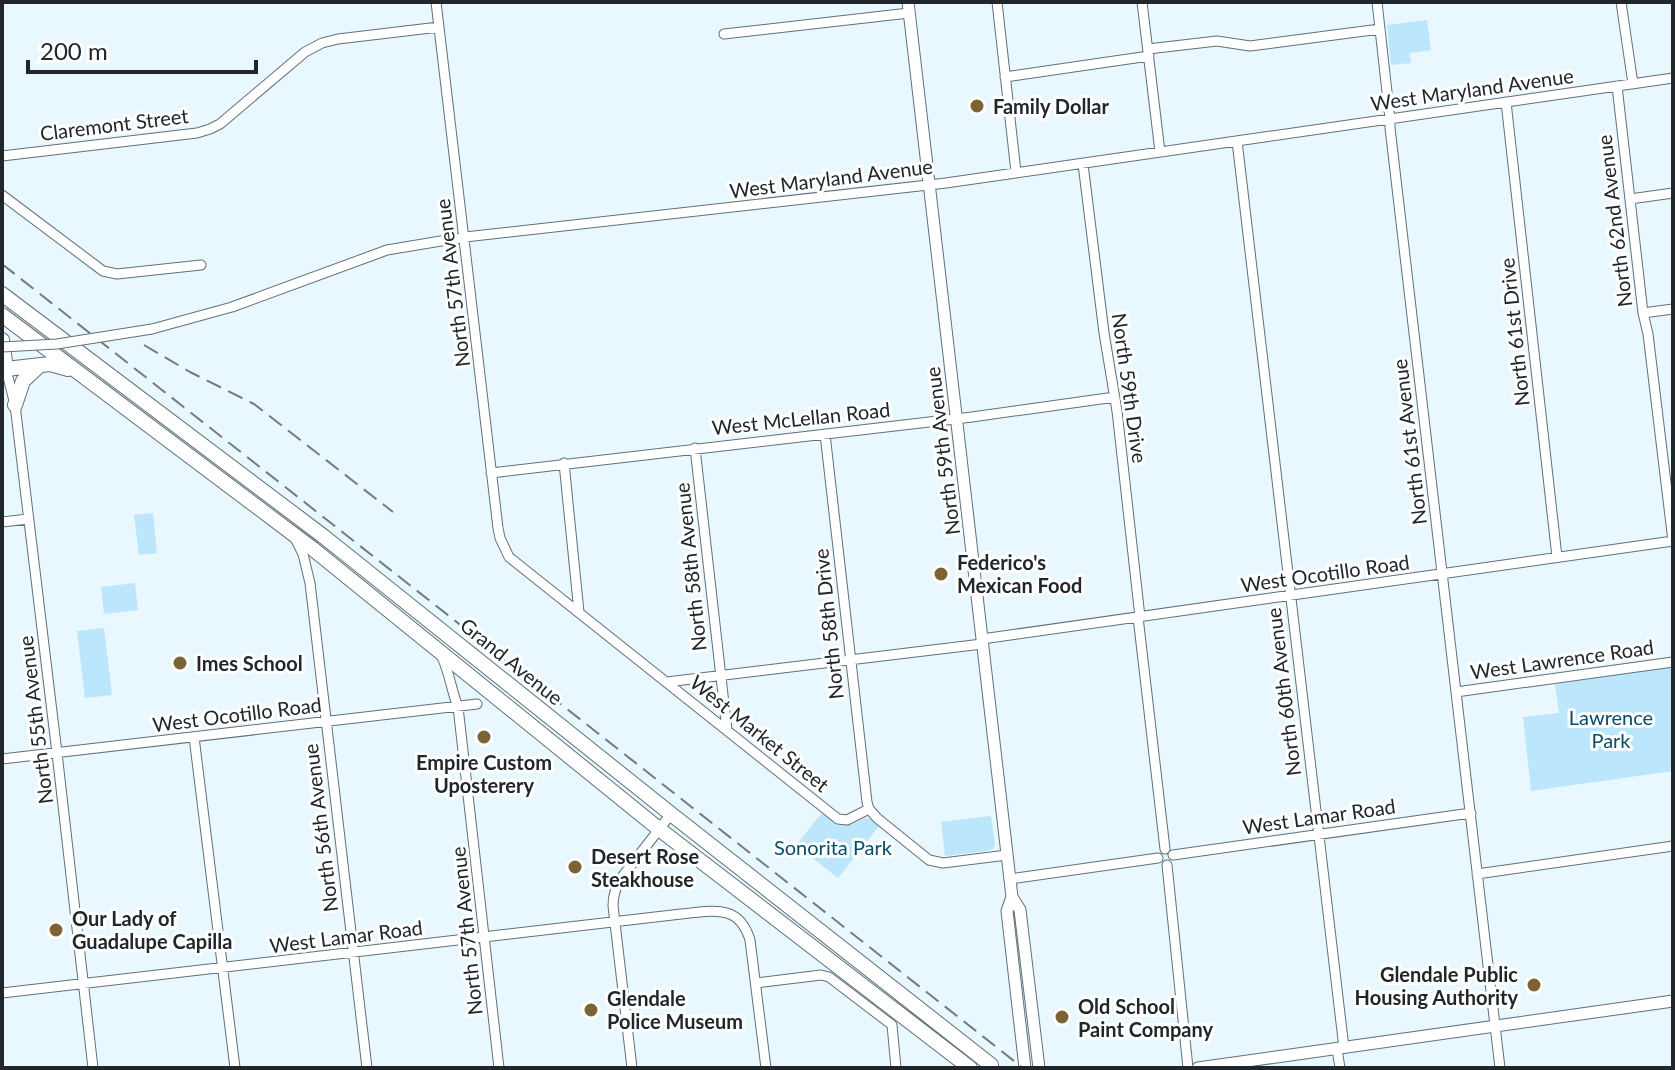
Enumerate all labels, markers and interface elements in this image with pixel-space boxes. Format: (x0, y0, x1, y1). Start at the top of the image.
scale bar (28, 24, 256, 74)
text: 200 m (40, 36, 108, 65)
street label: West Maryland Avenue (1369, 63, 1575, 115)
place label: Family Dollar (993, 94, 1109, 118)
marker: Family Dollar (968, 97, 986, 115)
street label: Claremont Street (38, 103, 190, 145)
street label: North 62nd Avenue (1592, 134, 1636, 308)
street label: West Maryland Avenue (728, 154, 934, 202)
street label: North 57th Avenue (430, 198, 474, 368)
street label: North 61st Drive (1494, 257, 1534, 407)
street label: North 59th Drive (1108, 311, 1152, 465)
street label: North 61st Avenue (1387, 358, 1431, 526)
street label: North 59th Avenue (920, 366, 964, 536)
street label: West McLellan Road (711, 397, 891, 439)
street label: North 58th Avenue (669, 482, 711, 652)
street label: North 58th Drive (808, 547, 848, 701)
street label: West Ocotillo Road (1239, 549, 1411, 597)
place label: Federico's Mexican Food (957, 550, 1082, 597)
marker: Federico's Mexican Food (932, 565, 950, 583)
street label: North 60th Avenue (1261, 607, 1305, 777)
street label: Grand Avenue (456, 612, 568, 710)
street label: West Lawrence Road (1469, 634, 1655, 684)
street label: North 55th Avenue (13, 635, 57, 805)
place label: Imes School (196, 651, 303, 675)
marker: Imes School (171, 654, 189, 672)
street label: West Market Street (686, 670, 834, 796)
street label: West Ocotillo Road (151, 692, 323, 736)
park label: Lawrence Park (1569, 705, 1653, 752)
marker: Empire Custom Uposterery (475, 728, 493, 746)
street label: North 56th Avenue (298, 743, 342, 913)
place label: Empire Custom Uposterery (416, 750, 552, 797)
street label: West Lamar Road (1241, 793, 1397, 839)
park label: Sonorita Park (774, 835, 893, 859)
place label: Desert Rose Steakhouse (591, 844, 699, 891)
street label: North 57th Avenue (445, 846, 487, 1016)
marker: Desert Rose Steakhouse (566, 858, 584, 876)
place label: Our Lady of Guadalupe Capilla (72, 906, 232, 953)
street label: West Lamar Road (268, 915, 424, 957)
marker: Our Lady of Guadalupe Capilla (47, 921, 65, 939)
place label: Glendale Public Housing Authority (1355, 962, 1518, 1009)
marker: Glendale Public Housing Authority (1525, 976, 1543, 994)
place label: Glendale Police Museum (607, 986, 743, 1033)
place label: Old School Paint Company (1078, 994, 1214, 1041)
marker: Glendale Police Museum (582, 1001, 600, 1019)
marker: Old School Paint Company (1053, 1008, 1071, 1026)

